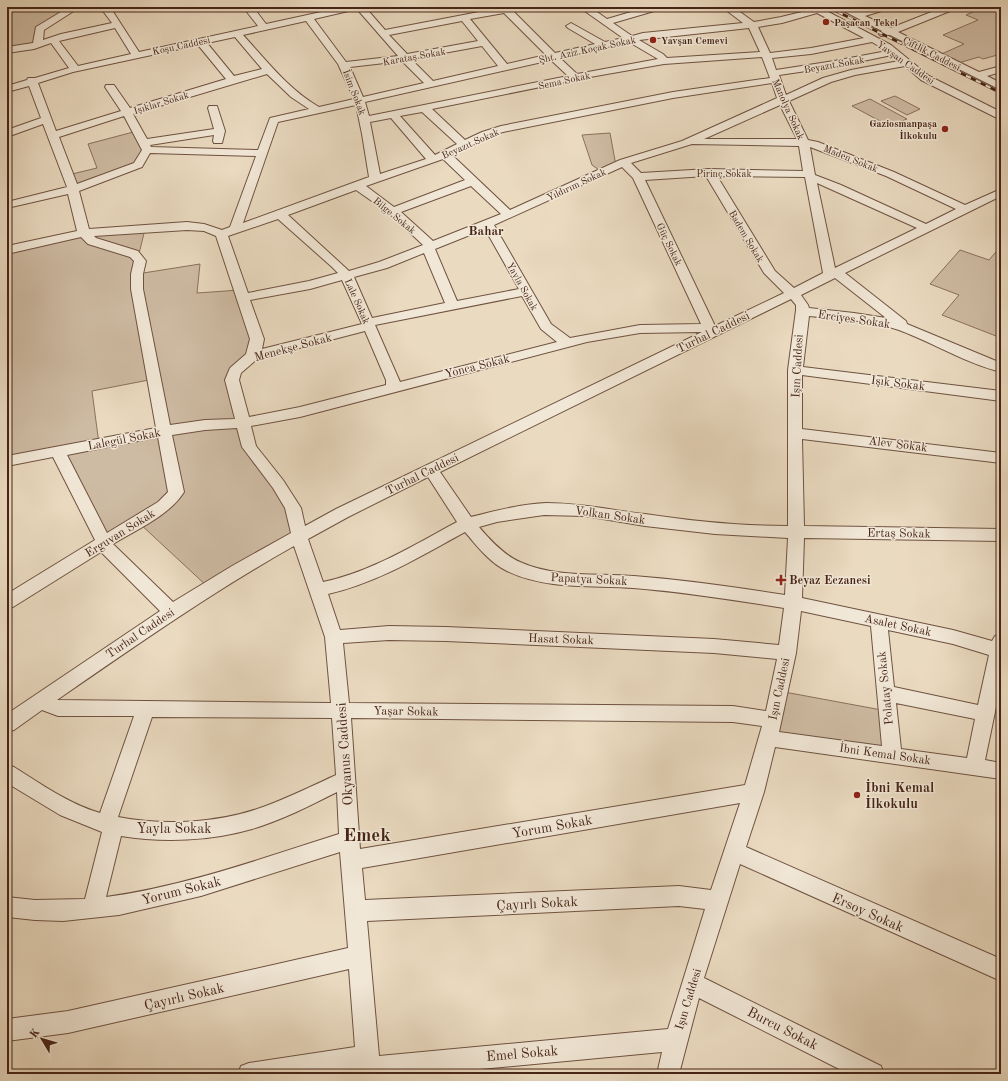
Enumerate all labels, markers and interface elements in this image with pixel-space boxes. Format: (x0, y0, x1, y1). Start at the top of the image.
marker: Paşacan Tekel (821, 17, 831, 27)
place label: Paşacan Tekel (834, 18, 898, 28)
street label: Koşu Caddesi (151, 35, 211, 57)
street label: Şht. Aziz Koçak Sokak (538, 35, 637, 65)
marker: Yavşan Cemevi (648, 35, 658, 45)
street label: Çiftlik Caddesi (901, 35, 962, 73)
place label: Yavşan Cemevi (661, 36, 728, 46)
street label: Yavşan Caddesi (875, 39, 936, 87)
street label: Karataş Sokak (382, 47, 446, 67)
street label: Beyazıt Sokak (803, 55, 865, 75)
street label: İsim Sokak (341, 67, 369, 117)
street label: Sema Sokak (537, 71, 591, 91)
street label: Manolya Sokak (770, 77, 806, 141)
street label: Işıklar Sokak (132, 90, 190, 116)
place label: Gaziosmanpaşa İlkokulu (869, 119, 937, 141)
marker: Gaziosmanpaşa İlkokulu (940, 124, 950, 134)
street label: Beyazıt Sokak (440, 127, 500, 161)
street label: Maden Sokak (822, 143, 879, 174)
street label: Yıldırım Sokak (545, 167, 608, 203)
street label: Pirinç Sokak (696, 169, 752, 179)
street label: Bilge Sokak (371, 196, 418, 236)
street label: Badem Sokak (727, 209, 766, 264)
street label: Güç Sokak (654, 221, 684, 267)
district label: Bahar (468, 225, 504, 238)
street label: Yayla Sokak (505, 261, 540, 312)
street label: Lale Sokak (343, 277, 371, 325)
street label: Erciyes Sokak (817, 309, 891, 331)
street label: Turhal Caddesi (675, 310, 752, 356)
street label: Menekşe Sokak (253, 332, 333, 364)
street label: Işın Caddesi (790, 334, 806, 398)
street label: Yonca Sokak (443, 353, 511, 381)
street label: Işık Sokak (870, 375, 926, 393)
street label: Lalegül Sokak (87, 427, 162, 453)
street label: Alev Sokak (868, 435, 928, 455)
street label: Turhal Caddesi (384, 452, 461, 498)
street label: Volkan Sokak (574, 505, 646, 527)
street label: Erguvan Sokak (84, 508, 157, 560)
street label: Ertaş Sokak (867, 527, 931, 541)
street label: Papatya Sokak (550, 572, 628, 588)
marker: Beyaz Eczanesi (776, 575, 786, 585)
place label: Beyaz Eczanesi (789, 575, 871, 587)
street label: Turhal Caddesi (104, 607, 177, 661)
street label: Asalet Sokak (863, 613, 933, 639)
street label: Hasat Sokak (528, 633, 594, 647)
street label: Polatay Sokak (876, 650, 896, 725)
street label: Işın Caddesi (768, 657, 792, 722)
street label: Okyanus Caddesi (334, 702, 356, 806)
street label: Yaşar Sokak (373, 705, 439, 719)
street label: İbni Kemal Sokak (838, 739, 932, 767)
place label: İbni Kemal İlkokulu (865, 779, 934, 811)
marker: İbni Kemal İlkokulu (852, 790, 862, 800)
street label: Yorum Sokak (511, 813, 594, 841)
street label: Yayla Sokak (136, 822, 212, 836)
district label: Emek (343, 827, 391, 846)
street label: Yorum Sokak (140, 874, 222, 908)
street label: Ersoy Sokak (830, 891, 906, 935)
street label: Çayırlı Sokak (496, 895, 578, 913)
street label: Işın Caddesi (674, 967, 704, 1031)
street label: Çayırlı Sokak (143, 981, 226, 1013)
street label: Burcu Sokak (745, 1005, 820, 1053)
north arrow (22, 1019, 62, 1059)
text: K (28, 1027, 43, 1040)
street label: Emel Sokak (486, 1044, 559, 1064)

